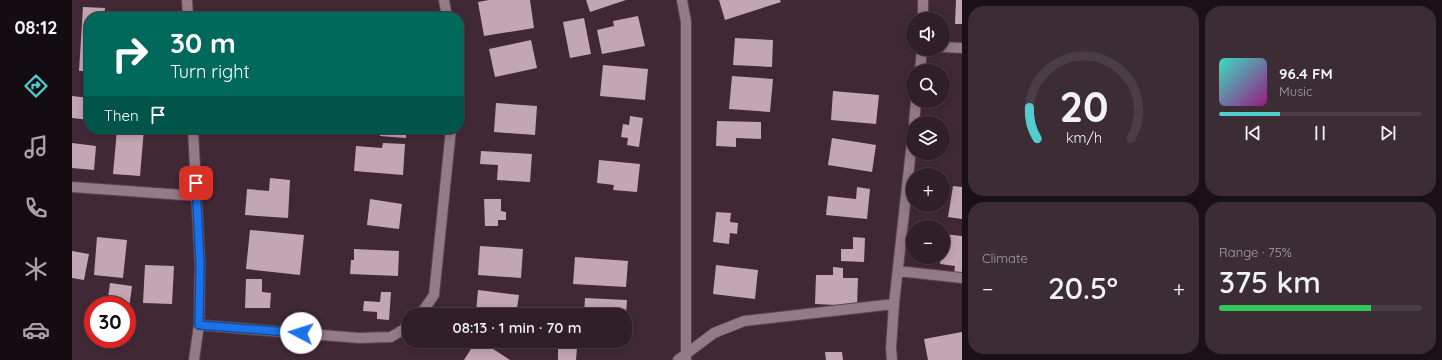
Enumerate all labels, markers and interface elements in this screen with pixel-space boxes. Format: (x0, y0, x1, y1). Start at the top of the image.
map controls (906, 12, 950, 264)
button: sound (906, 12, 950, 56)
text: 08:12 (14, 16, 58, 39)
text: 30 m (170, 25, 236, 60)
icon: right (104, 28, 156, 80)
text: Turn right (170, 60, 250, 83)
button: search (906, 64, 950, 108)
text: 96.4 FM (1279, 64, 1333, 83)
icon: directions (22, 72, 50, 100)
text: 20 (1059, 80, 1108, 132)
text: Music (1279, 83, 1313, 99)
icon: arrive (147, 104, 169, 126)
text: Then (104, 106, 139, 125)
button: layers (906, 116, 950, 160)
icon: previous (1242, 122, 1264, 144)
icon: pause (1309, 122, 1331, 144)
icon: next (1377, 122, 1399, 144)
text: km/h (1065, 128, 1102, 146)
icon: music (22, 133, 50, 161)
pin (179, 166, 213, 200)
button: + (906, 168, 950, 212)
icon: arrive (185, 172, 207, 194)
icon: phone (22, 194, 50, 222)
button: − (906, 220, 950, 264)
text: Range · 75% (1219, 244, 1292, 260)
text: Climate (982, 250, 1028, 266)
icon: climate (22, 255, 50, 283)
text: 375 km (1219, 263, 1321, 301)
text: 20.5° (1048, 269, 1118, 307)
text: − (982, 275, 993, 303)
text: + (1173, 275, 1185, 303)
speed limit sign: 30 (84, 296, 136, 348)
position arrow (280, 312, 322, 354)
icon: car (22, 316, 50, 344)
text: 08:13 · 1 min · 70 m (453, 318, 581, 337)

